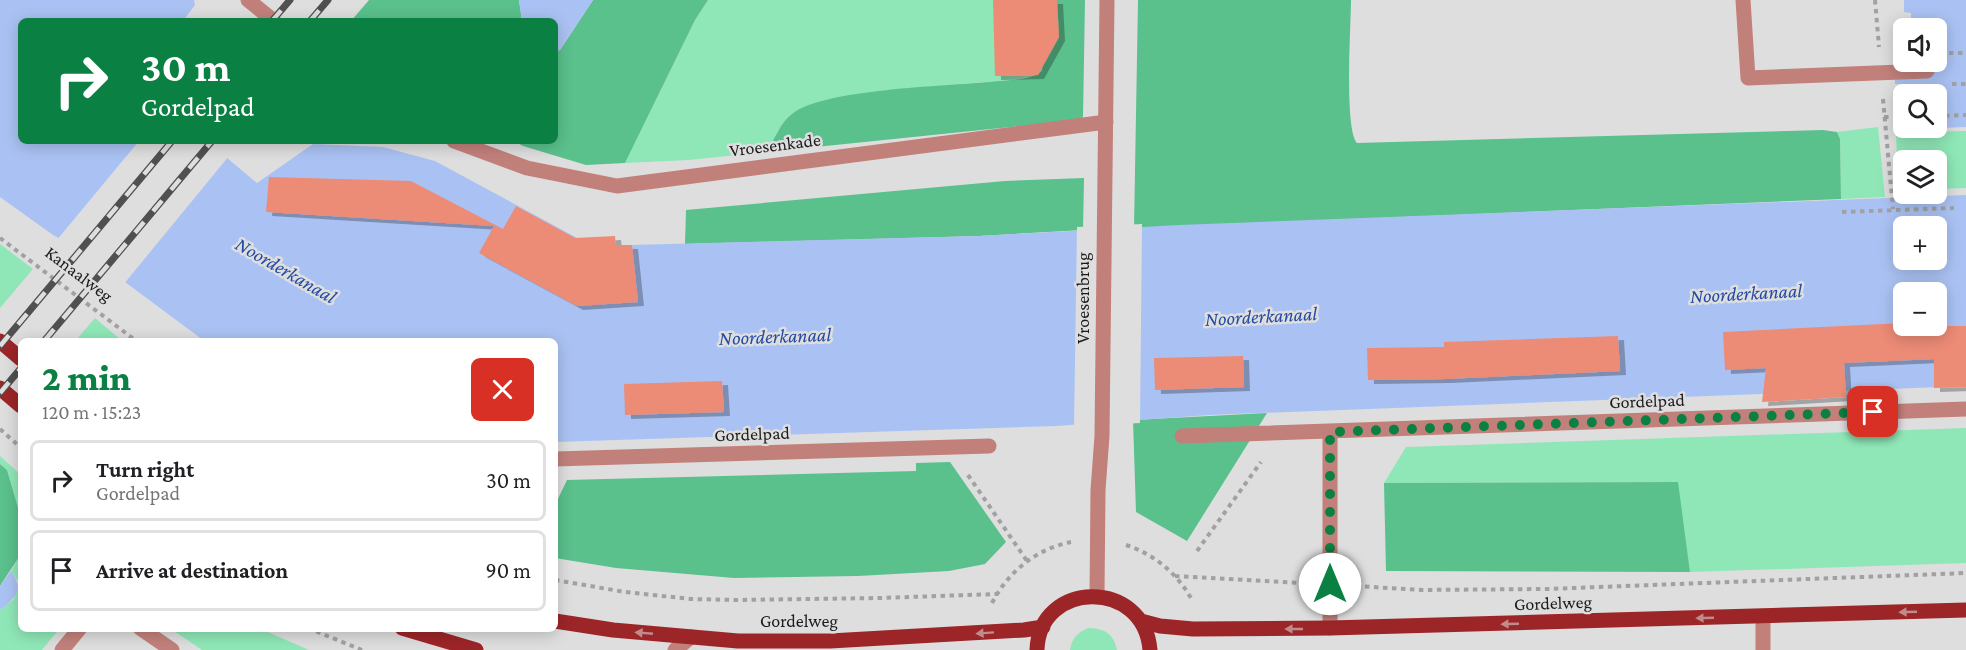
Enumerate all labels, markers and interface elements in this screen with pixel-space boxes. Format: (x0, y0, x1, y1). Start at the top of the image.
map controls (1893, 18, 1947, 336)
button: sound (1893, 18, 1947, 72)
icon: right (42, 42, 120, 120)
text: 30 m (141, 43, 231, 90)
button: search (1893, 84, 1947, 138)
text: Gordelpad (141, 92, 255, 122)
street label: Vroesenkade (728, 129, 822, 161)
button: layers (1893, 150, 1947, 204)
button: + (1893, 216, 1947, 270)
water label: Noorderkanaal (232, 232, 341, 308)
street label: Kanaalweg (41, 242, 117, 306)
street label: Vroesenbrug (1073, 252, 1093, 344)
water label: Noorderkanaal (1689, 279, 1804, 307)
button: − (1893, 282, 1947, 336)
water label: Noorderkanaal (1204, 302, 1319, 330)
water label: Noorderkanaal (718, 323, 833, 349)
text: 2 min (42, 358, 131, 398)
button: close (471, 358, 534, 421)
pin (1847, 386, 1898, 437)
street label: Gordelpad (1609, 390, 1686, 412)
icon: arrive (1856, 395, 1889, 428)
text: 120 m · 15:23 (42, 401, 141, 423)
street label: Gordelpad (714, 423, 791, 445)
text: Turn right (96, 457, 194, 482)
icon: right (45, 464, 78, 497)
text: 30 m (486, 468, 531, 493)
text: Gordelpad (96, 482, 180, 504)
position arrow (1298, 552, 1362, 616)
icon: arrive (45, 554, 78, 587)
text: Arrive at destination (96, 558, 288, 583)
text: 90 m (486, 558, 531, 583)
street label: Gordelweg (1514, 592, 1593, 614)
one-way arrow (1898, 607, 1917, 617)
street label: Gordelweg (760, 611, 838, 631)
one-way arrow (1695, 614, 1714, 623)
one-way arrow (1500, 619, 1519, 628)
one-way arrow (1284, 624, 1303, 634)
one-way arrow (634, 628, 653, 638)
one-way arrow (976, 628, 995, 637)

